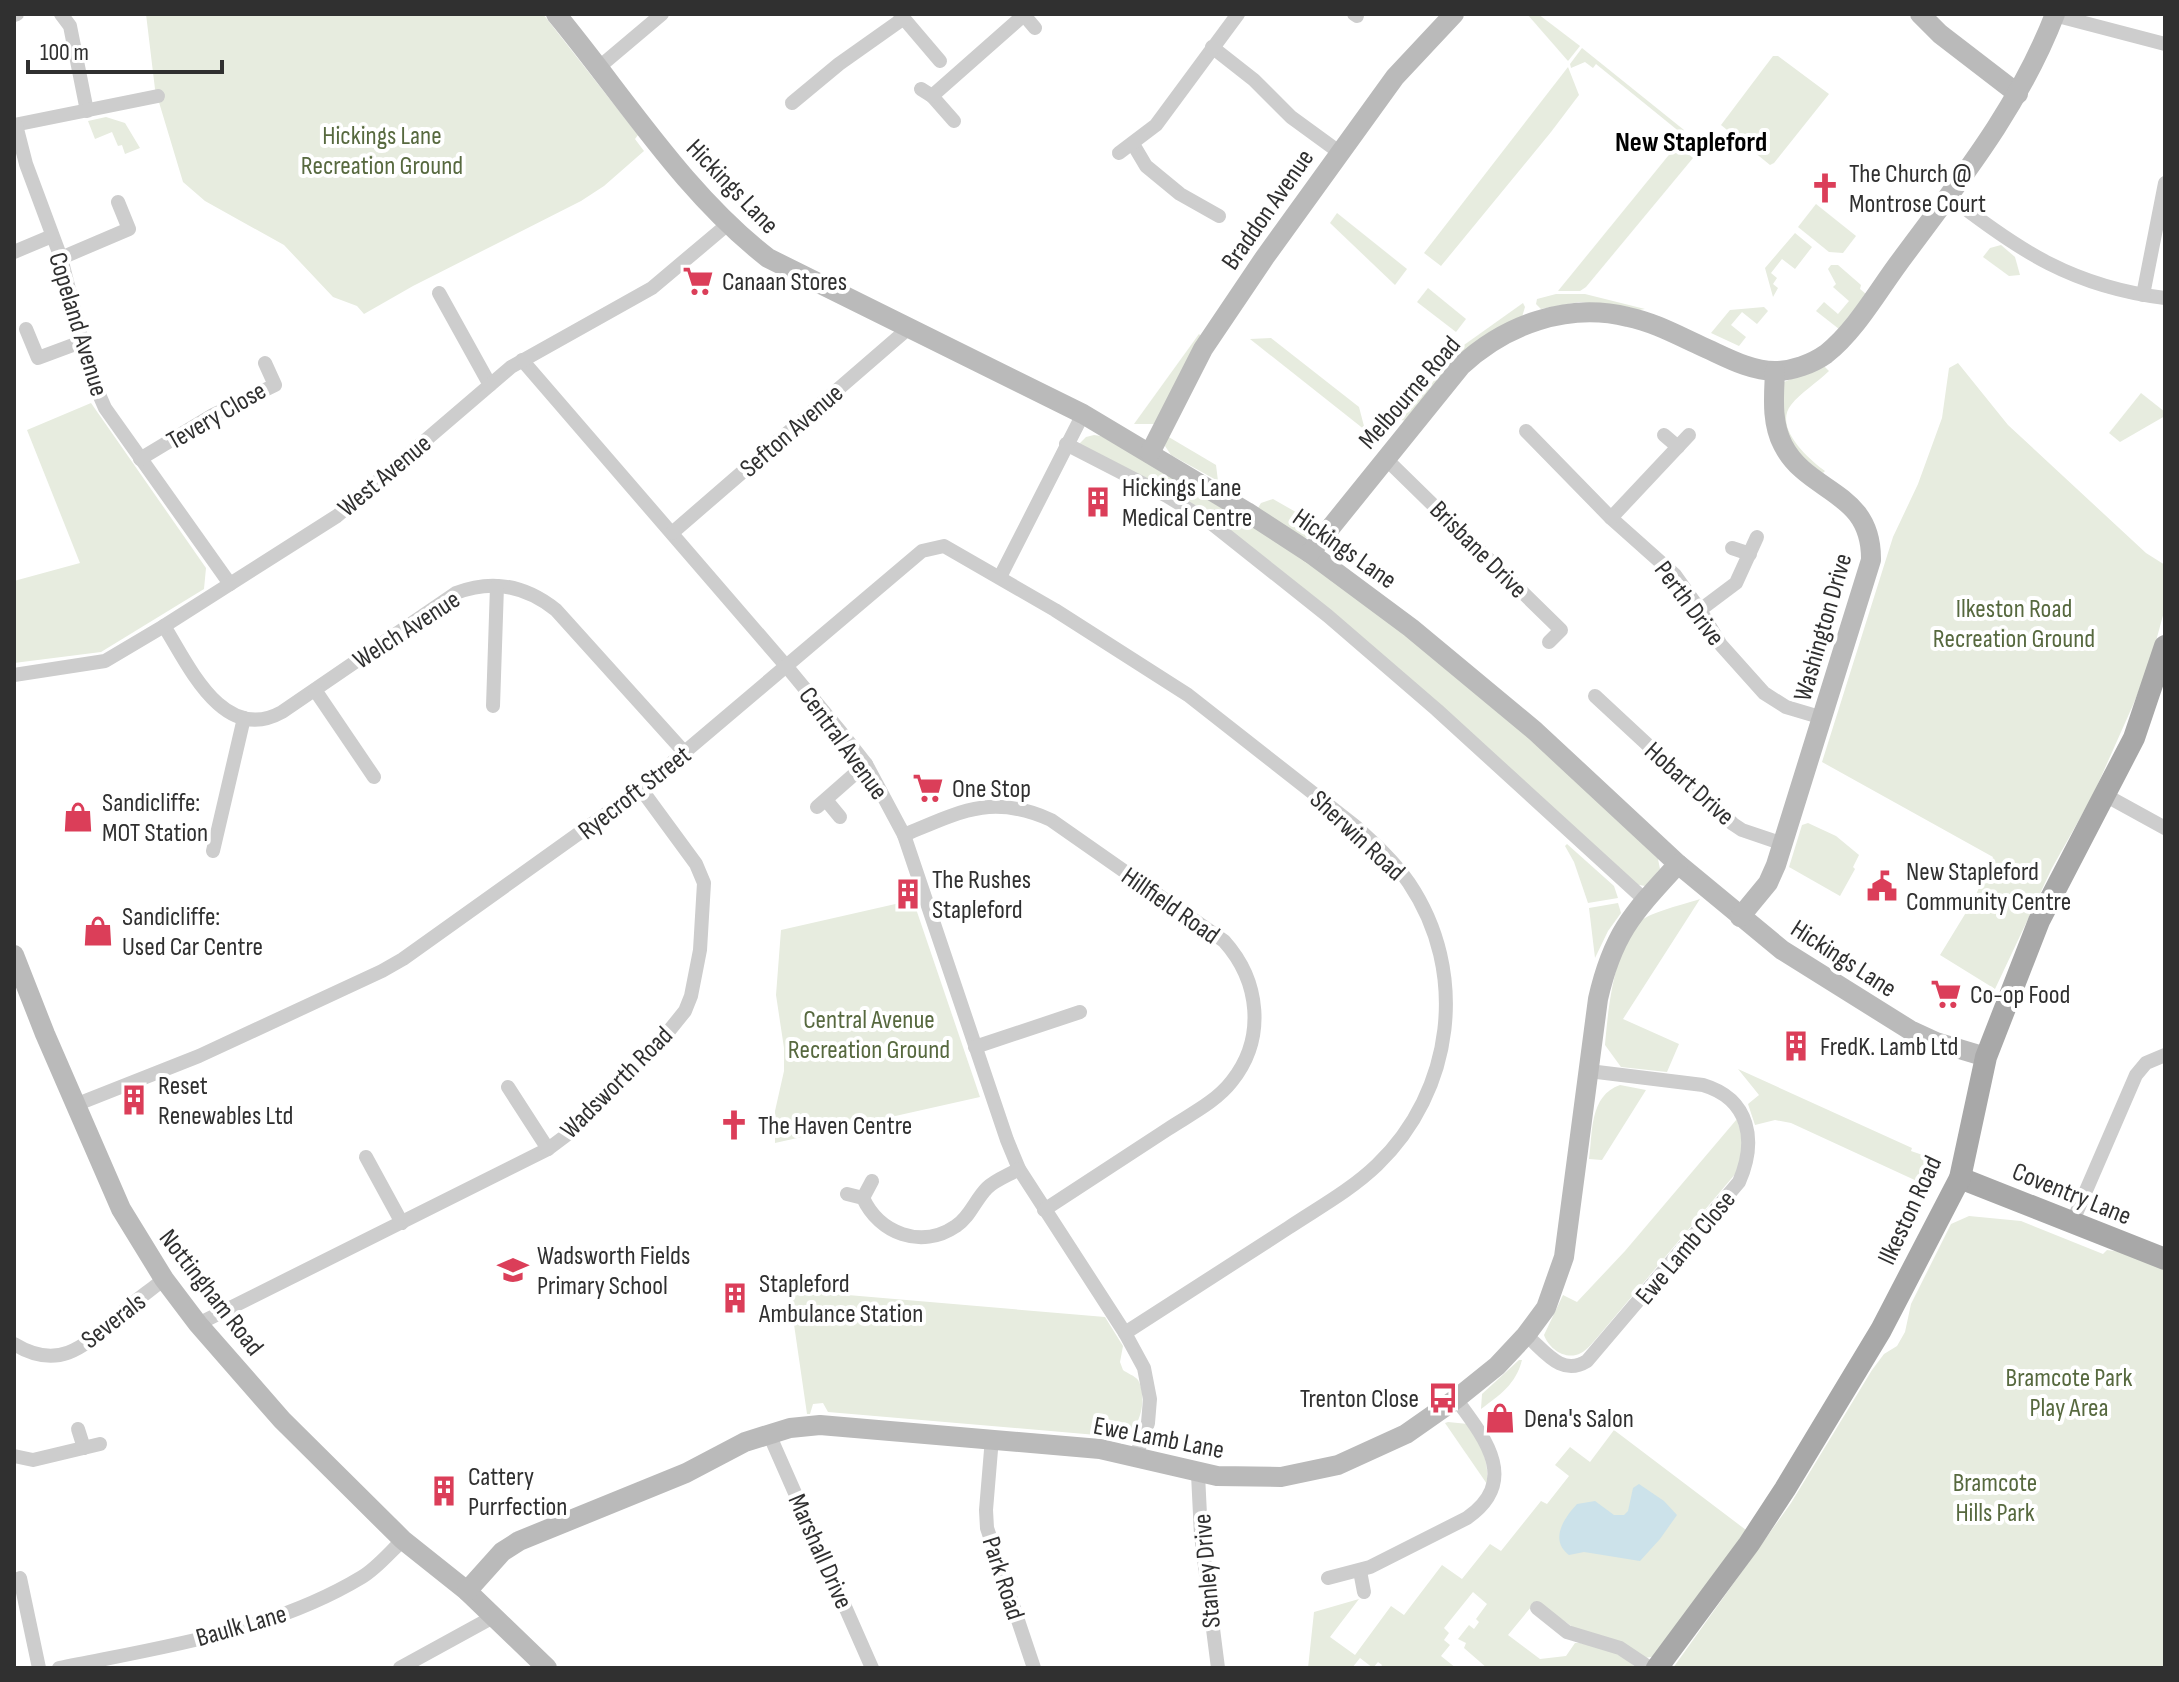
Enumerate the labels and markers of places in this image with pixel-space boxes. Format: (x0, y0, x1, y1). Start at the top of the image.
place label: The Church @ Montrose Court (1849, 159, 1986, 220)
church icon: The Church @ Montrose Court (1808, 171, 1842, 205)
supermarket icon: Canaan Stores (681, 264, 715, 298)
place label: Canaan Stores (722, 267, 847, 298)
place label: Hickings Lane Medical Centre (1122, 473, 1252, 534)
building icon: Hickings Lane Medical Centre (1081, 485, 1115, 519)
supermarket icon: One Stop (911, 771, 945, 805)
place label: One Stop (952, 774, 1031, 805)
place label: Sandicliffe: MOT Station (102, 788, 208, 849)
shop icon: Sandicliffe: MOT Station (61, 800, 95, 834)
place label: New Stapleford Community Centre (1906, 857, 2071, 918)
place label: The Rushes Stapleford (932, 865, 1031, 926)
public building icon: New Stapleford Community Centre (1865, 869, 1899, 903)
building icon: The Rushes Stapleford (891, 877, 925, 911)
place label: Sandicliffe: Used Car Centre (122, 902, 263, 963)
shop icon: Sandicliffe: Used Car Centre (81, 914, 115, 948)
supermarket icon: Co-op Food (1929, 977, 1963, 1011)
place label: Co-op Food (1970, 980, 2070, 1011)
building icon: FredK. Lamb Ltd (1779, 1029, 1813, 1063)
place label: FredK. Lamb Ltd (1820, 1032, 1958, 1063)
place label: Reset Renewables Ltd (158, 1071, 293, 1132)
building icon: Reset Renewables Ltd (117, 1083, 151, 1117)
church icon: The Haven Centre (717, 1108, 751, 1142)
place label: The Haven Centre (758, 1111, 912, 1142)
place label: Wadsworth Fields Primary School (537, 1241, 690, 1302)
school or university icon: Wadsworth Fields Primary School (496, 1253, 530, 1287)
place label: Stapleford Ambulance Station (758, 1269, 923, 1330)
building icon: Stapleford Ambulance Station (718, 1281, 752, 1315)
bus stop icon: Trenton Close (1426, 1381, 1460, 1415)
place label: Trenton Close (1300, 1384, 1419, 1415)
shop icon: Dena's Salon (1483, 1401, 1517, 1435)
place label: Dena's Salon (1524, 1404, 1634, 1435)
place label: Cattery Purrfection (468, 1462, 567, 1523)
building icon: Cattery Purrfection (427, 1474, 461, 1508)

